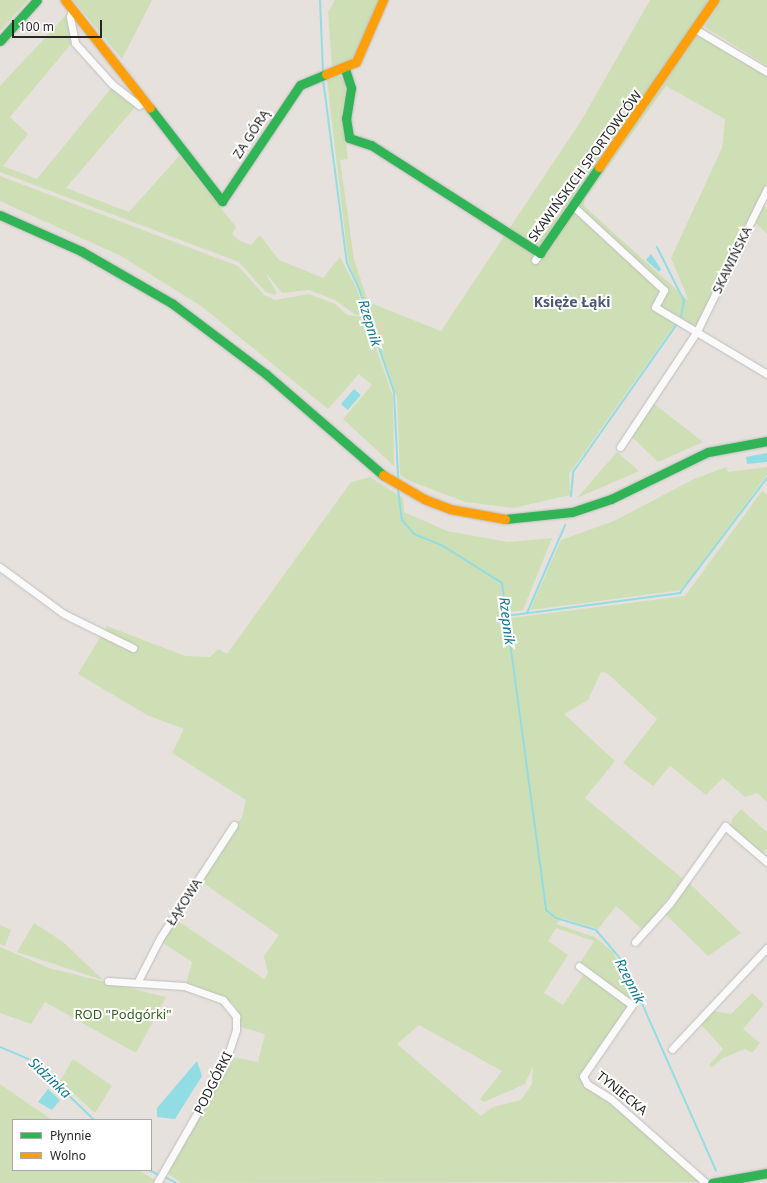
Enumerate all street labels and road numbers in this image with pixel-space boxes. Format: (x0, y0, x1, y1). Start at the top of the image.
street label: SKAWIŃSKICH SPORTOWCÓW (525, 88, 645, 244)
street label: ZA GÓRĄ (229, 107, 273, 161)
street label: SKAWIŃSKA (709, 224, 755, 296)
street label: ŁĄKOWA (163, 876, 205, 928)
street label: PODGÓRKI (191, 1049, 235, 1117)
street label: TYNIECKA (594, 1068, 650, 1118)

